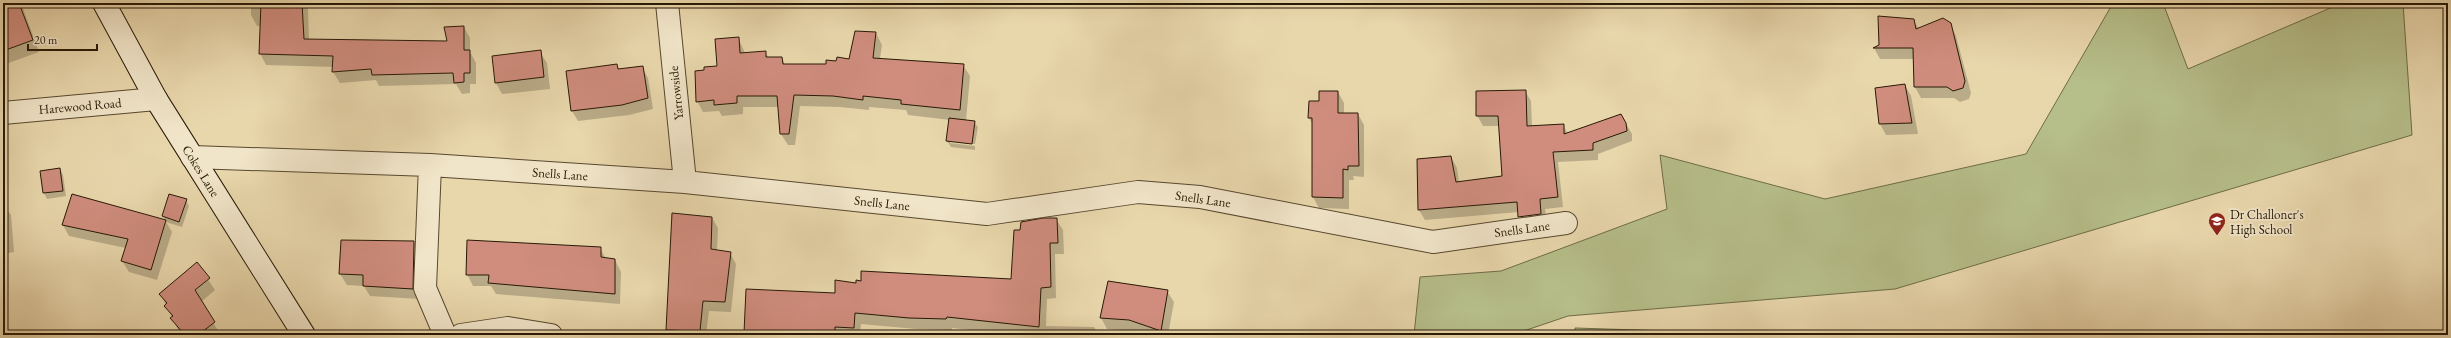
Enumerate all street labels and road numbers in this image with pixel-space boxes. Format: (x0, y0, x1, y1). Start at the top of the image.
street label: Yarrowside (665, 65, 687, 121)
street label: Harewood Road (38, 94, 122, 118)
street label: Cokes Lane (178, 142, 224, 200)
street label: Snells Lane (532, 164, 588, 184)
street label: Snells Lane (1174, 187, 1232, 211)
street label: Snells Lane (853, 192, 911, 214)
street label: Snells Lane (1493, 217, 1551, 241)

